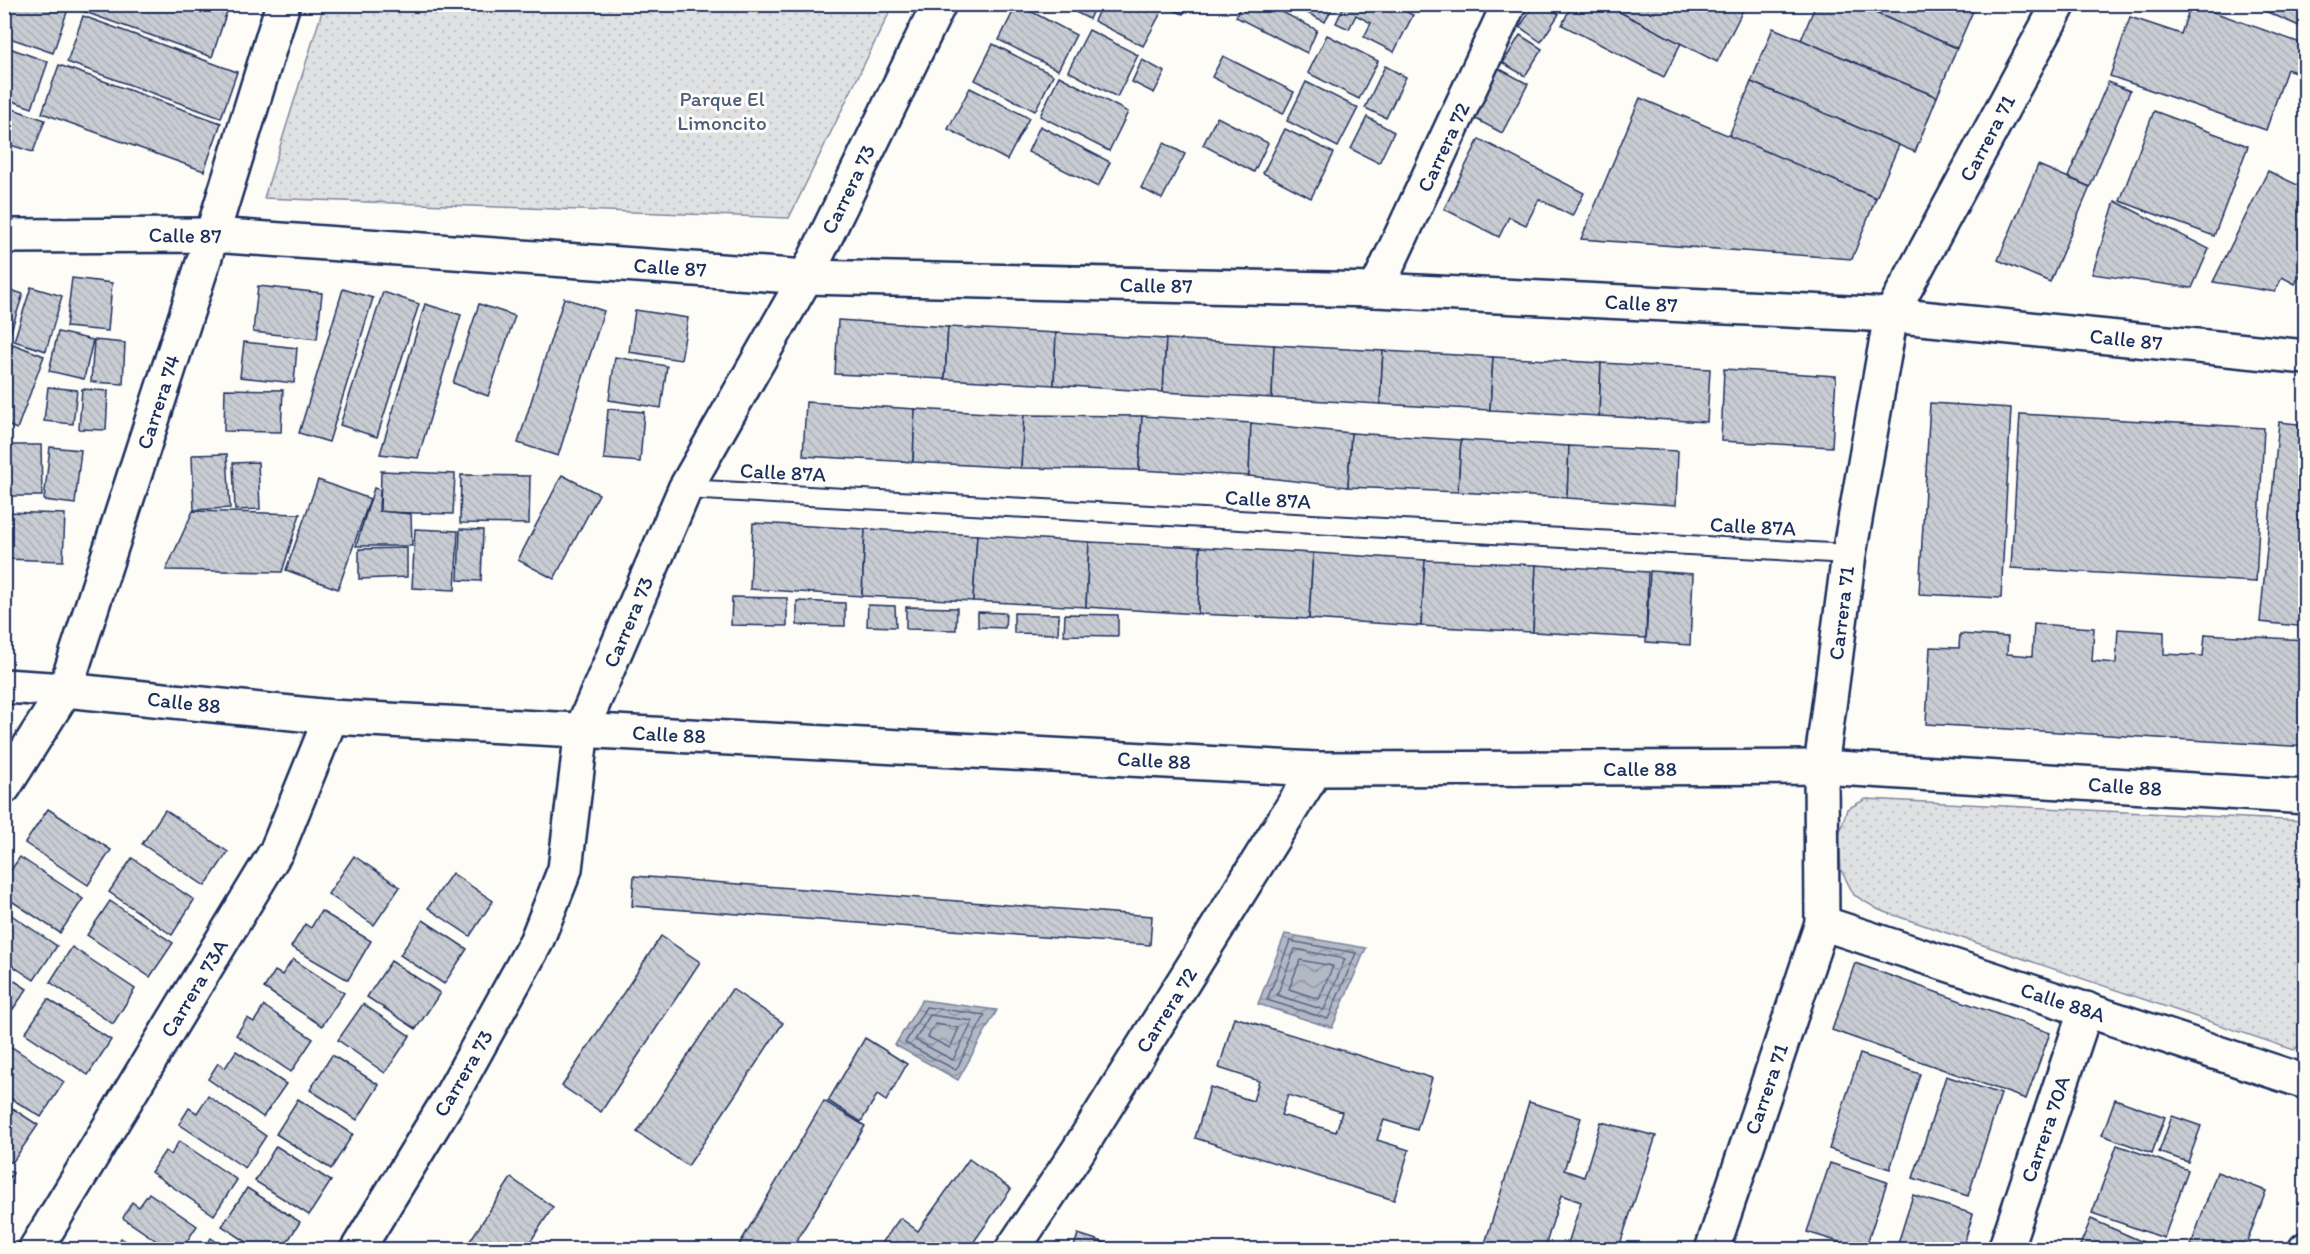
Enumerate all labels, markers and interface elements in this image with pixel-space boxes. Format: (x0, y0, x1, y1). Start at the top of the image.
park label: Parque El Limoncito (677, 86, 767, 135)
street label: Carrera 71 (1954, 90, 2020, 186)
street label: Carrera 72 (1411, 98, 1475, 196)
street label: Carrera 73 (816, 140, 880, 238)
street label: Calle 87 (148, 222, 222, 248)
street label: Calle 87 (633, 252, 707, 282)
street label: Calle 87 (1119, 272, 1193, 298)
street label: Calle 87 (1604, 289, 1678, 317)
street label: Calle 87 (2088, 323, 2164, 355)
street label: Carrera 74 (131, 351, 185, 452)
street label: Calle 87A (739, 457, 827, 487)
street label: Calle 87A (1224, 484, 1312, 514)
street label: Calle 87A (1709, 511, 1797, 541)
street label: Carrera 71 (1823, 564, 1859, 662)
street label: Carrera 73 (598, 573, 658, 671)
street label: Calle 88 (146, 686, 222, 718)
street label: Calle 88 (631, 720, 707, 748)
street label: Calle 88 (1116, 746, 1192, 774)
street label: Calle 88 (1603, 756, 1677, 781)
street label: Calle 88 (2087, 771, 2163, 801)
street label: Carrera 73A (155, 934, 233, 1042)
street label: Carrera 72 (1130, 963, 1202, 1057)
street label: Calle 88A (2018, 977, 2109, 1028)
street label: Carrera 73 (428, 1025, 498, 1121)
street label: Carrera 71 (1739, 1040, 1793, 1138)
street label: Carrera 70A (2015, 1072, 2075, 1186)

